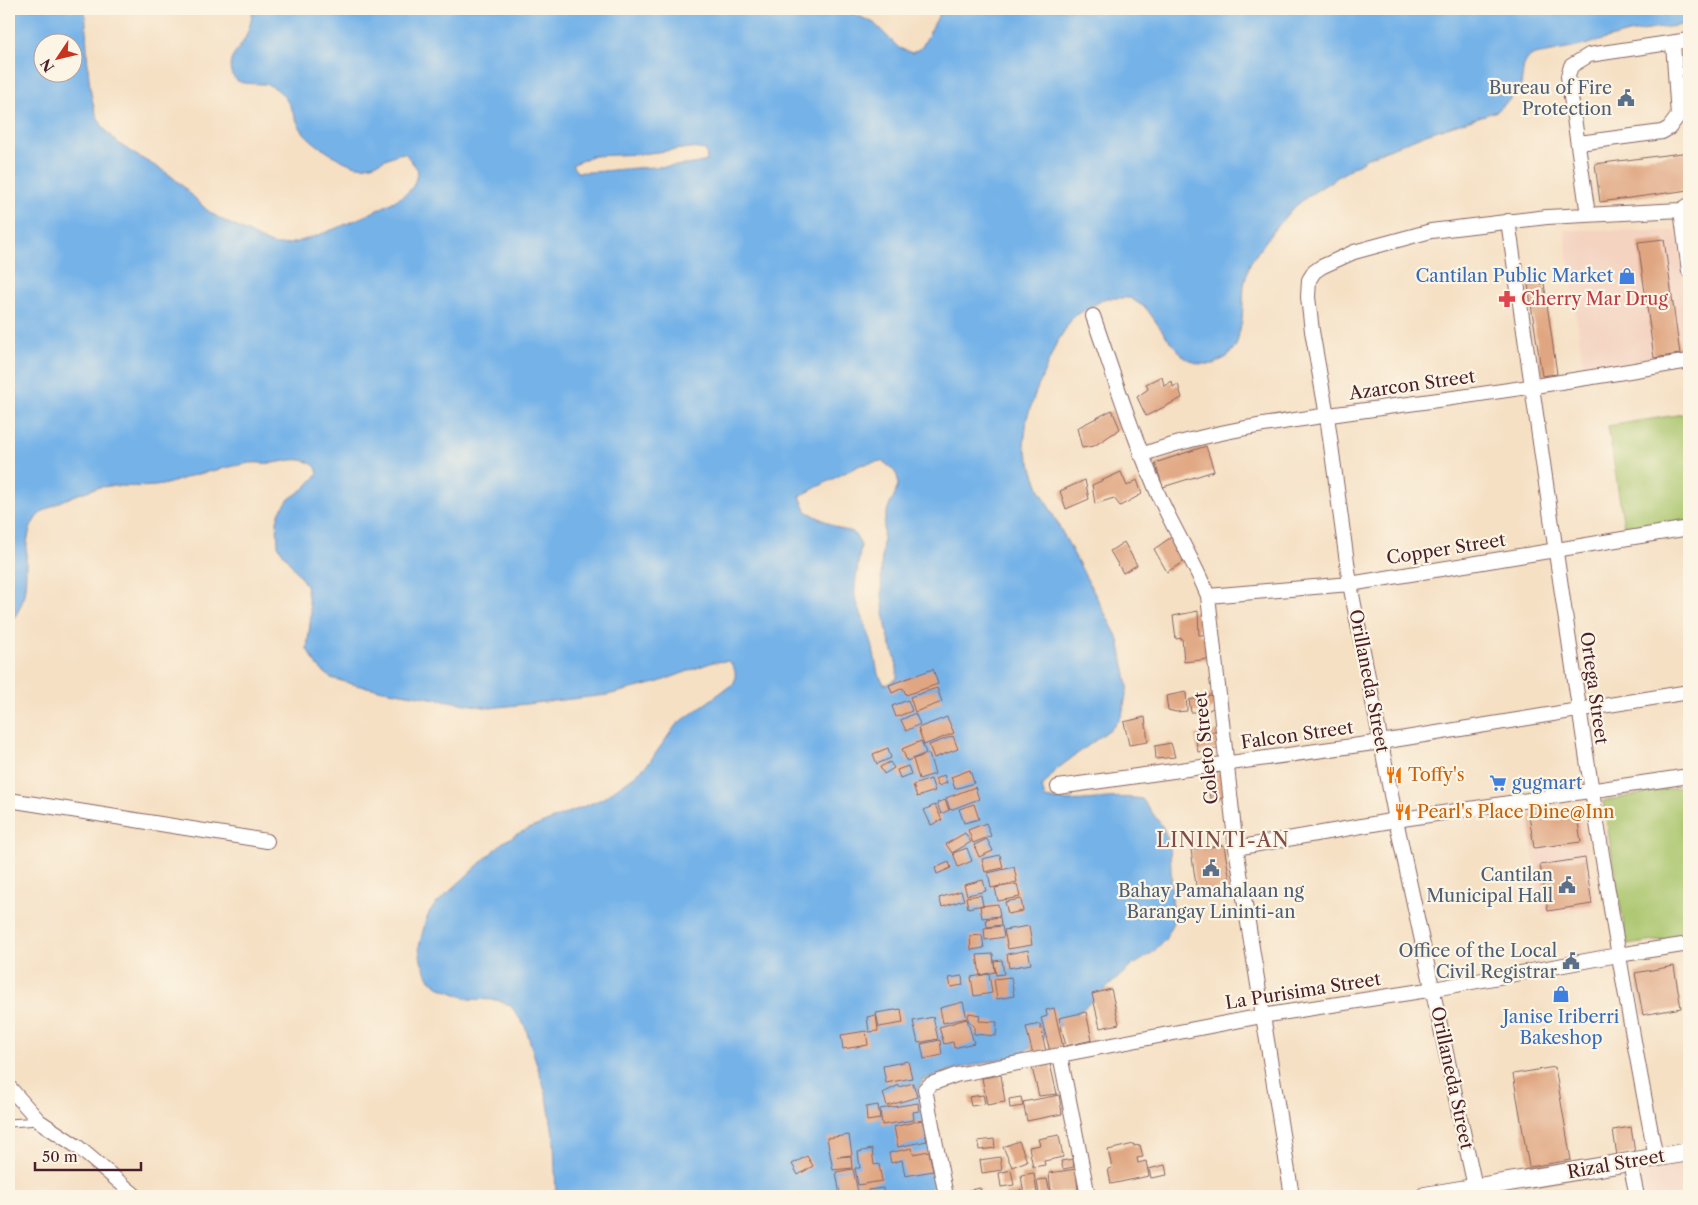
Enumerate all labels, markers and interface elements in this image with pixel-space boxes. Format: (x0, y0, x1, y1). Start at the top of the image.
north arrow (32, 32, 82, 82)
text: N (36, 55, 58, 76)
place label: Bureau of Fire Protection (1489, 77, 1612, 120)
public building icon: Bureau of Fire Protection (1616, 88, 1636, 108)
place label: Cantilan Public Market (1415, 265, 1614, 287)
shop icon: Cantilan Public Market (1617, 266, 1637, 286)
place label: Cherry Mar Drug (1521, 288, 1668, 310)
pharmacy icon: Cherry Mar Drug (1497, 289, 1517, 309)
street label: Azarcon Street (1347, 365, 1477, 405)
street label: Copper Street (1385, 529, 1508, 569)
street label: Orillaneda Street (1344, 607, 1394, 755)
street label: Ortega Street (1575, 630, 1613, 746)
street label: Coleto Street (1189, 690, 1223, 806)
street label: Falcon Street (1239, 716, 1355, 754)
place label: Toffy's (1408, 764, 1465, 786)
restaurant icon: Toffy's (1384, 765, 1404, 785)
place label: gugmart (1512, 772, 1583, 794)
supermarket icon: gugmart (1488, 773, 1508, 793)
place label: Pearl's Place Dine@Inn (1417, 801, 1615, 823)
restaurant icon: Pearl's Place Dine@Inn (1393, 802, 1413, 822)
district label: LININTI-AN (1156, 828, 1290, 852)
public building icon: Bahay Pamahalaan ng Barangay Lininti-an (1201, 858, 1221, 878)
place label: Cantilan Municipal Hall (1426, 864, 1553, 907)
public building icon: Cantilan Municipal Hall (1557, 875, 1577, 895)
place label: Bahay Pamahalaan ng Barangay Lininti-an (1118, 880, 1304, 923)
place label: Office of the Local Civil Registrar (1399, 940, 1557, 983)
public building icon: Office of the Local Civil Registrar (1561, 951, 1581, 971)
street label: La Purisima Street (1224, 968, 1383, 1014)
shop icon: Janise Iriberri Bakeshop (1551, 984, 1571, 1004)
street label: Orillaneda Street (1426, 1004, 1478, 1152)
place label: Janise Iriberri Bakeshop (1500, 1006, 1620, 1049)
scale bar (35, 1140, 141, 1172)
street label: Rizal Street (1566, 1144, 1667, 1183)
text: 50 m (42, 1147, 78, 1166)

